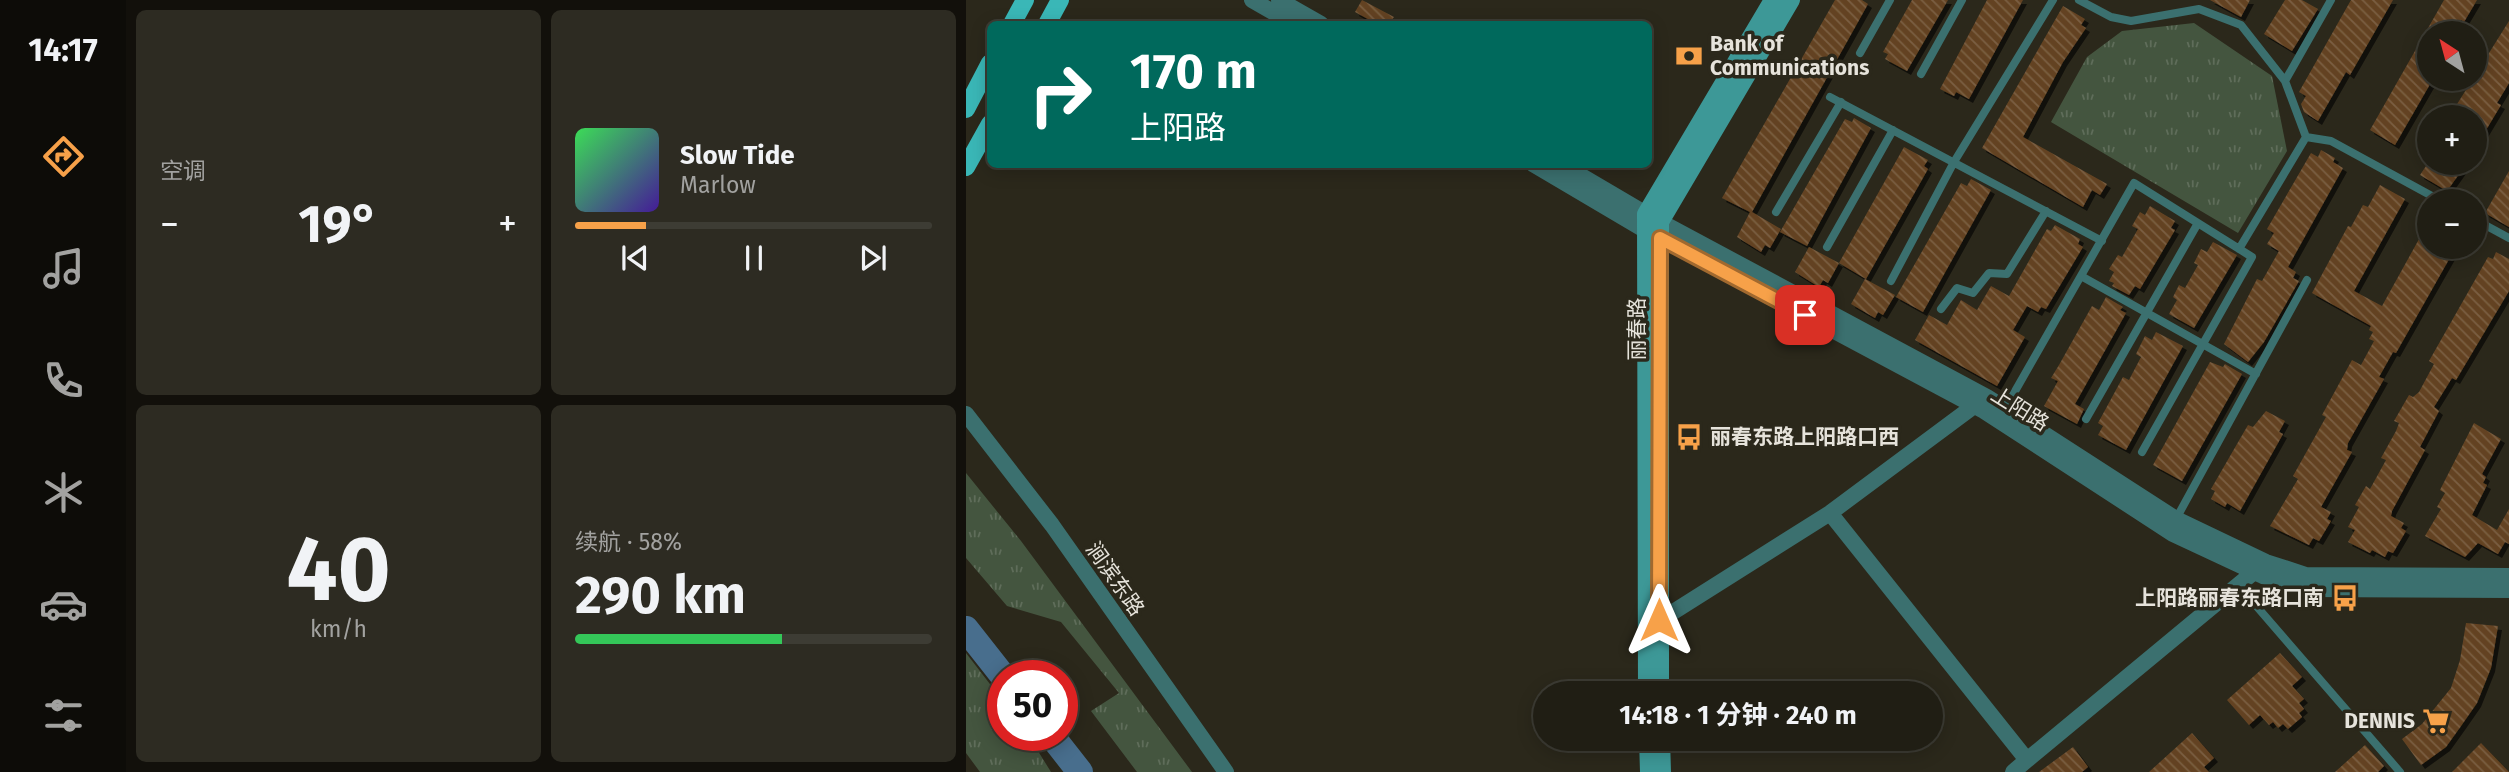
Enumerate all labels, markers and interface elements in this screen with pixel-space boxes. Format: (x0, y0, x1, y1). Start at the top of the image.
north arrow (2417, 21, 2487, 91)
map controls (2417, 21, 2487, 259)
text: 14:17 (28, 31, 98, 69)
place label: Bank of Communications (1710, 31, 1869, 81)
bank icon: Bank of Communications (1674, 41, 1704, 71)
text: 170 m (1130, 42, 1257, 101)
icon: right (1015, 49, 1106, 140)
button: + (2417, 105, 2487, 175)
text: 上阳路 (1130, 109, 1226, 147)
icon: directions (39, 132, 88, 181)
text: Slow Tide (680, 140, 795, 171)
text: 空调 (160, 157, 206, 185)
text: Marlow (680, 171, 756, 199)
button: − (2417, 189, 2487, 259)
text: 19° (298, 193, 379, 256)
text: − (160, 201, 179, 247)
text: + (498, 201, 517, 247)
icon: previous (616, 239, 654, 277)
icon: pause (735, 239, 773, 277)
icon: next (854, 239, 892, 277)
icon: music (39, 244, 88, 293)
pin (1775, 285, 1835, 345)
icon: arrive (1786, 296, 1824, 334)
street label: 丽春路 (1624, 298, 1650, 361)
icon: phone (39, 356, 88, 405)
street label: 上阳路 (1986, 381, 2054, 437)
bus stop icon: 丽春东路上阳路口西 (1674, 422, 1704, 452)
place label: 丽春东路上阳路口西 (1710, 424, 1899, 450)
icon: climate (39, 468, 88, 517)
text: 40 (286, 515, 391, 624)
text: 续航 · 58% (575, 528, 682, 556)
street label: 涧滨东路 (1080, 537, 1150, 621)
text: 290 km (575, 564, 746, 627)
icon: car (39, 580, 88, 629)
position arrow (1622, 583, 1696, 657)
bus stop icon: 上阳路丽春东路口南 (2330, 583, 2360, 613)
place label: 上阳路丽春东路口南 (2135, 585, 2324, 611)
text: km/h (310, 615, 367, 643)
speed limit sign: 50 (987, 660, 1078, 751)
icon: filters (39, 691, 88, 740)
text: 14:18 · 1 分钟 · 240 m (1619, 700, 1857, 731)
supermarket icon: DENNIS (2421, 706, 2451, 736)
place label: DENNIS (2344, 708, 2415, 734)

